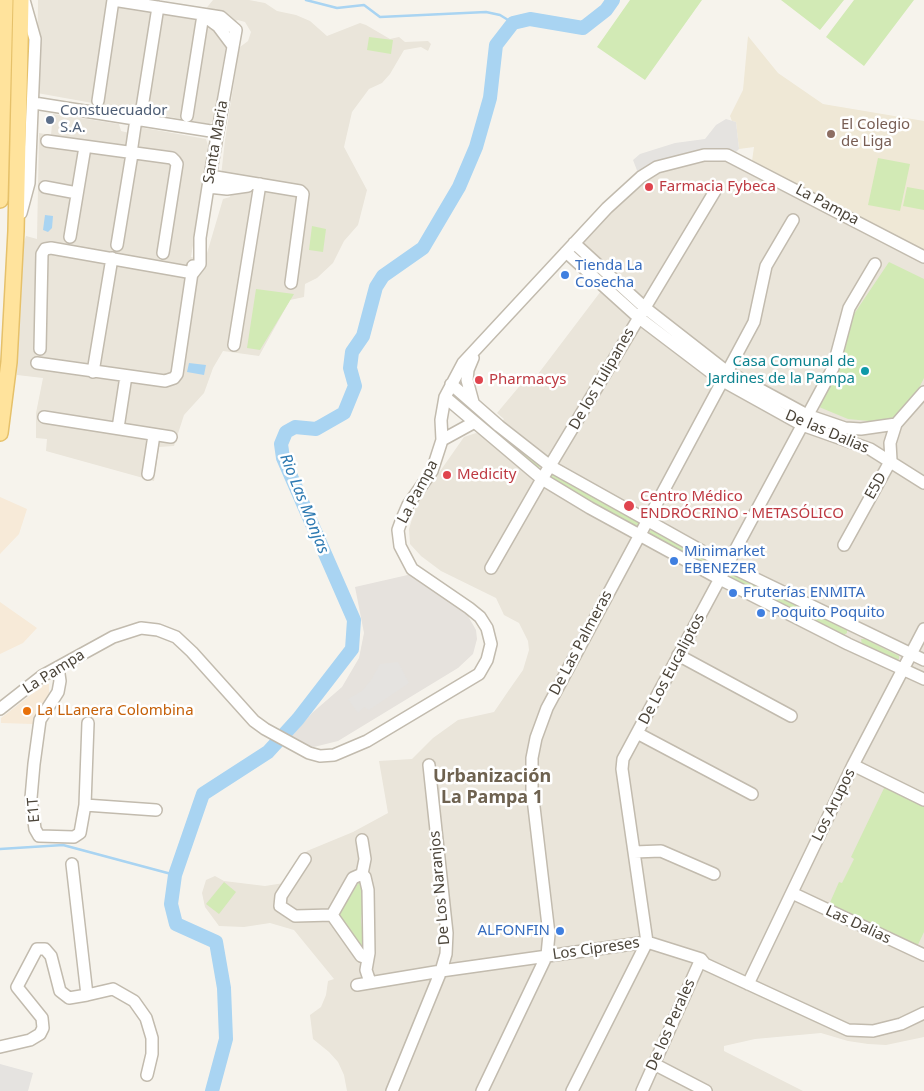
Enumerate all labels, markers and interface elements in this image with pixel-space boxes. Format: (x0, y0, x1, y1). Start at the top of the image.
street label: Santa Maria (200, 99, 232, 185)
place label: Constuecuador S.A. (60, 102, 168, 137)
marker: Constuecuador S.A. (44, 114, 56, 126)
place label: El Colegio de Liga (841, 116, 910, 151)
marker: El Colegio de Liga (825, 128, 837, 140)
place label: Farmacia Fybeca (659, 178, 776, 196)
marker: Farmacia Fybeca (643, 181, 655, 193)
street label: La Pampa (792, 181, 862, 229)
place label: Tienda La Cosecha (575, 257, 643, 292)
marker: Tienda La Cosecha (559, 269, 571, 281)
street label: De los Tulipanes (566, 325, 638, 433)
place label: Casa Comunal de Jardines de la Pampa (708, 353, 855, 388)
marker: Casa Comunal de Jardines de la Pampa (859, 365, 871, 377)
place label: Pharmacys (489, 371, 566, 389)
marker: Pharmacys (473, 374, 485, 386)
street label: De las Dalias (782, 406, 872, 458)
water label: Rio Las Monjas (275, 451, 333, 557)
street label: La Pampa (394, 457, 442, 527)
place label: Medicity (457, 466, 516, 484)
marker: Medicity (441, 469, 453, 481)
street label: E5D (861, 469, 891, 503)
place label: Centro Médico ENDRÓCRINO - METASÓLICO (640, 488, 844, 523)
marker: Centro Médico ENDRÓCRINO - METASÓLICO (622, 499, 636, 513)
place label: Minimarket EBENEZER (684, 543, 765, 578)
marker: Minimarket EBENEZER (668, 555, 680, 567)
place label: Fruterías ENMITA (743, 584, 865, 602)
marker: Fruterías ENMITA (727, 587, 739, 599)
street label: De Las Palmeras (546, 588, 616, 698)
place label: Poquito Poquito (771, 604, 885, 622)
marker: Poquito Poquito (755, 607, 767, 619)
street label: De Los Eucaliptos (635, 610, 709, 728)
street label: La Pampa (20, 646, 88, 698)
place label: La LLanera Colombina (37, 702, 194, 720)
marker: La LLanera Colombina (21, 705, 33, 717)
district label: Urbanización La Pampa 1 (433, 766, 551, 809)
street label: Los Arupos (809, 766, 859, 844)
street label: E1T (24, 797, 44, 823)
street label: De Los Naranjos (426, 830, 454, 946)
street label: Las Dalias (822, 902, 894, 948)
place label: ALFONFIN (477, 922, 550, 940)
marker: ALFONFIN (554, 925, 566, 937)
street label: Los Cipreses (551, 934, 641, 964)
street label: De los Perales (643, 976, 699, 1074)

